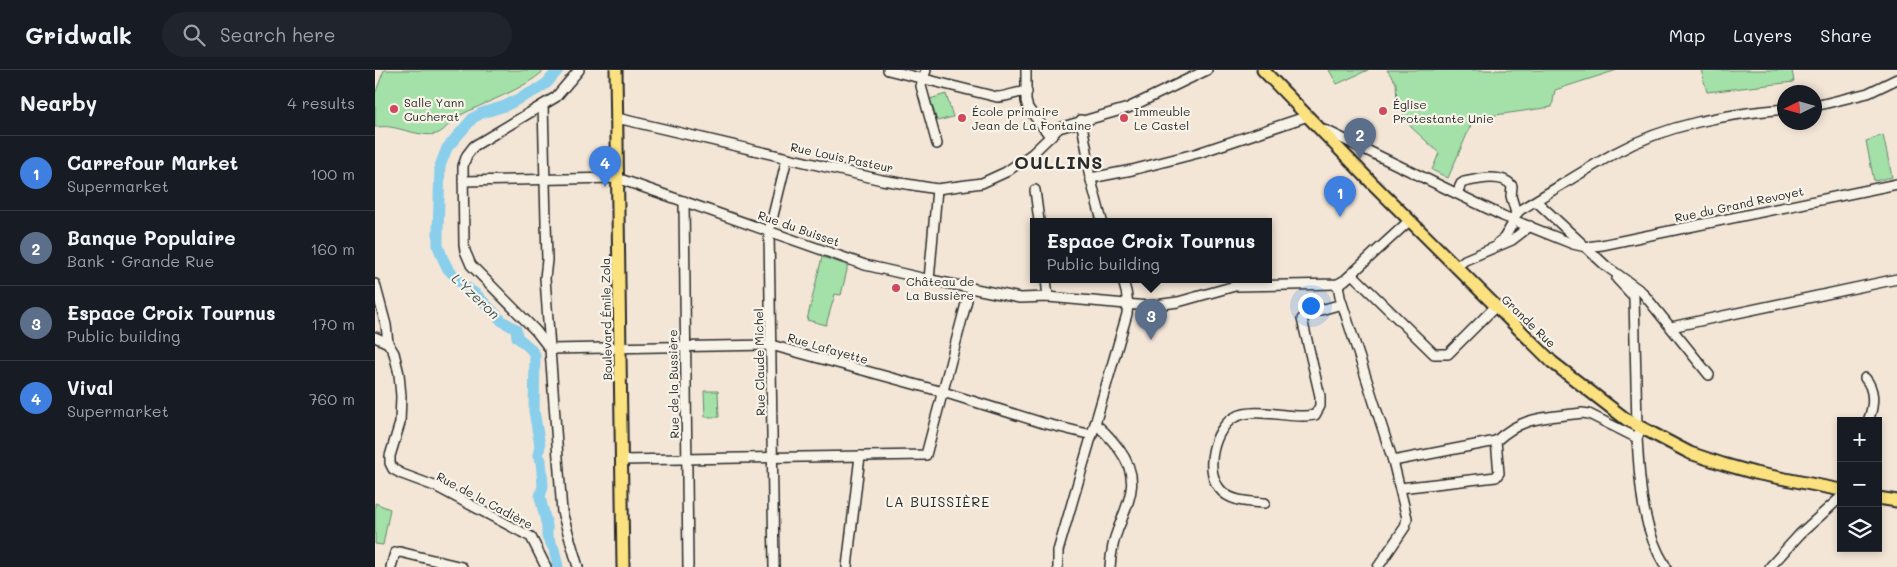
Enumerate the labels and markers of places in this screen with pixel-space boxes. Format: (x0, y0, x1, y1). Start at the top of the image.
place label: Salle Yann Cucherat (404, 94, 464, 124)
place label: Église Protestante Unie (1393, 96, 1494, 126)
marker: Salle Yann Cucherat (388, 103, 400, 115)
place label: École primaire Jean de La Fontaine (972, 103, 1091, 133)
place label: Immeuble Le Castel (1134, 103, 1190, 133)
marker: Église Protestante Unie (1377, 105, 1389, 117)
marker: École primaire Jean de La Fontaine (956, 112, 968, 124)
marker: Immeuble Le Castel (1118, 112, 1130, 124)
pin: 2 (1344, 118, 1376, 159)
pin: 4 (589, 146, 621, 187)
pin: 1 (1324, 176, 1356, 217)
place label: Château de La Bussière (906, 273, 974, 303)
marker: Château de La Bussière (890, 282, 902, 294)
pin: 3 (1135, 299, 1167, 340)

